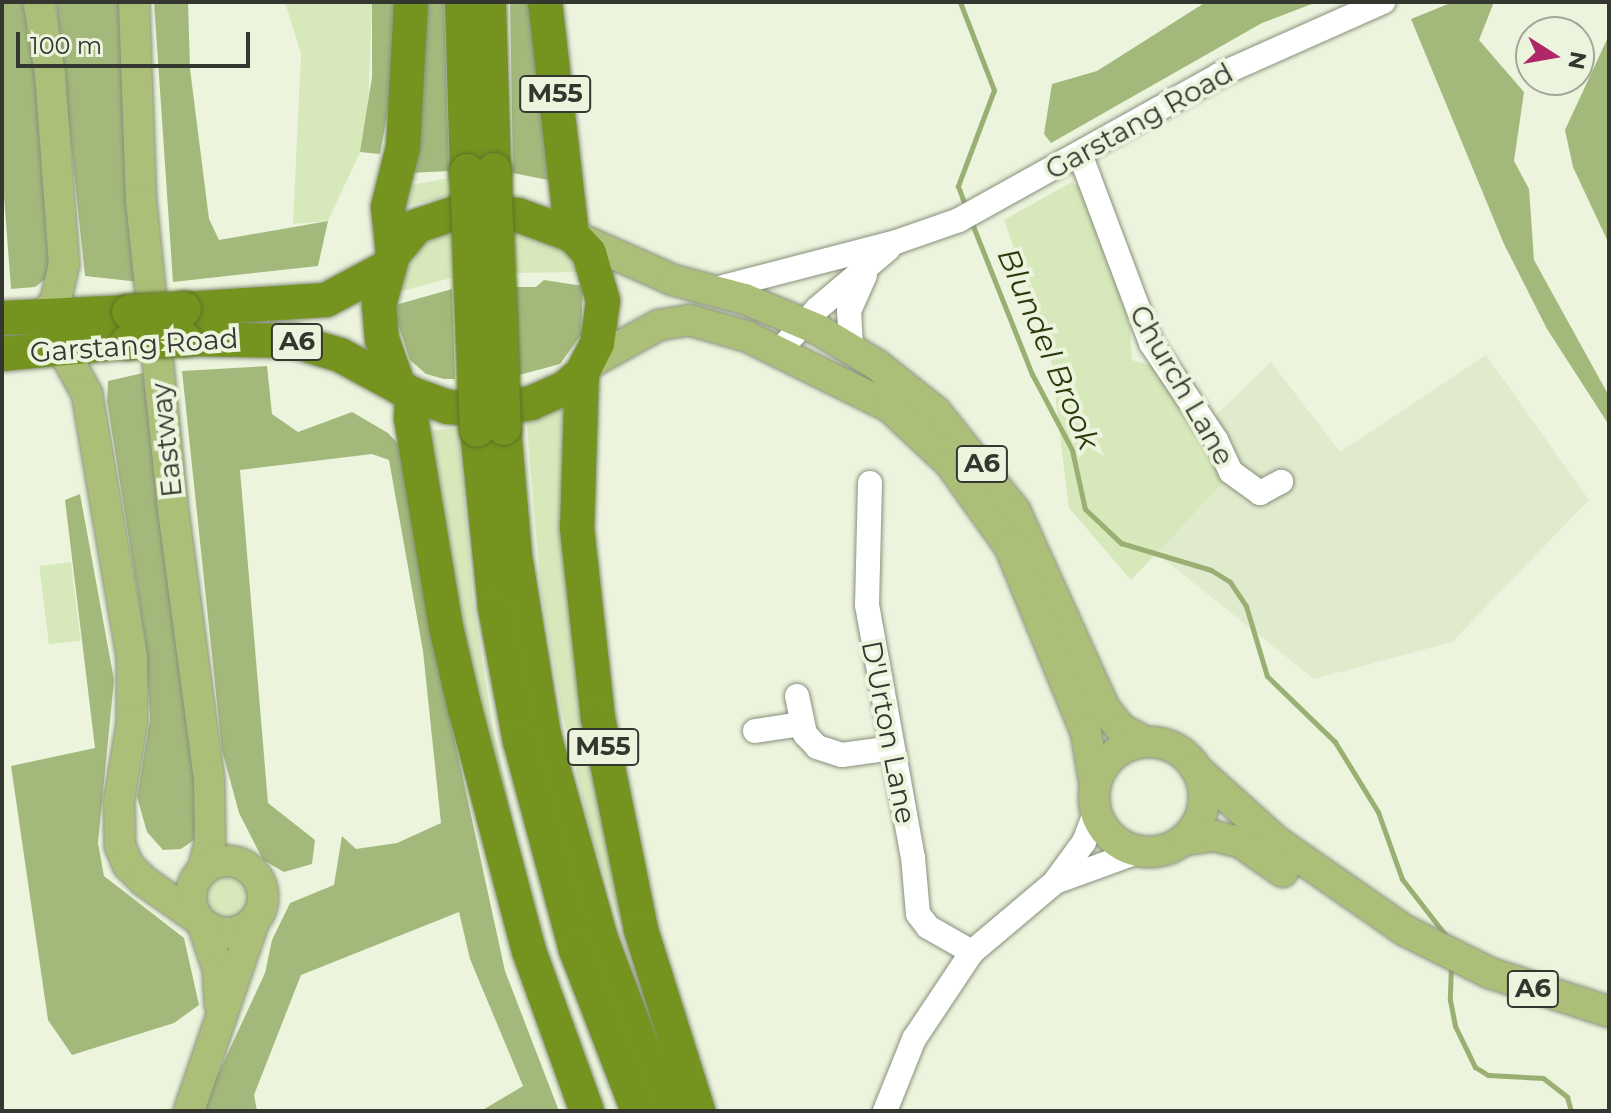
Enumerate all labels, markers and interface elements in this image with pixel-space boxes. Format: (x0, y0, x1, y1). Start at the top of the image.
scale bar (20, 16, 254, 66)
north arrow (1515, 16, 1595, 96)
text: 100 m (30, 31, 102, 60)
text: N (1562, 49, 1592, 72)
street label: Garstang Road (1039, 56, 1239, 186)
road number: M55 (519, 72, 591, 116)
water label: Blundel Brook (989, 243, 1107, 455)
street label: Church Lane (1123, 299, 1241, 471)
road number: A6 (269, 320, 325, 364)
street label: Garstang Road (29, 321, 239, 369)
street label: Eastway (143, 381, 189, 499)
road number: A6 (954, 442, 1010, 486)
street label: D'Urton Lane (855, 638, 923, 826)
road number: M55 (567, 725, 639, 769)
road number: A6 (1505, 967, 1561, 1011)

